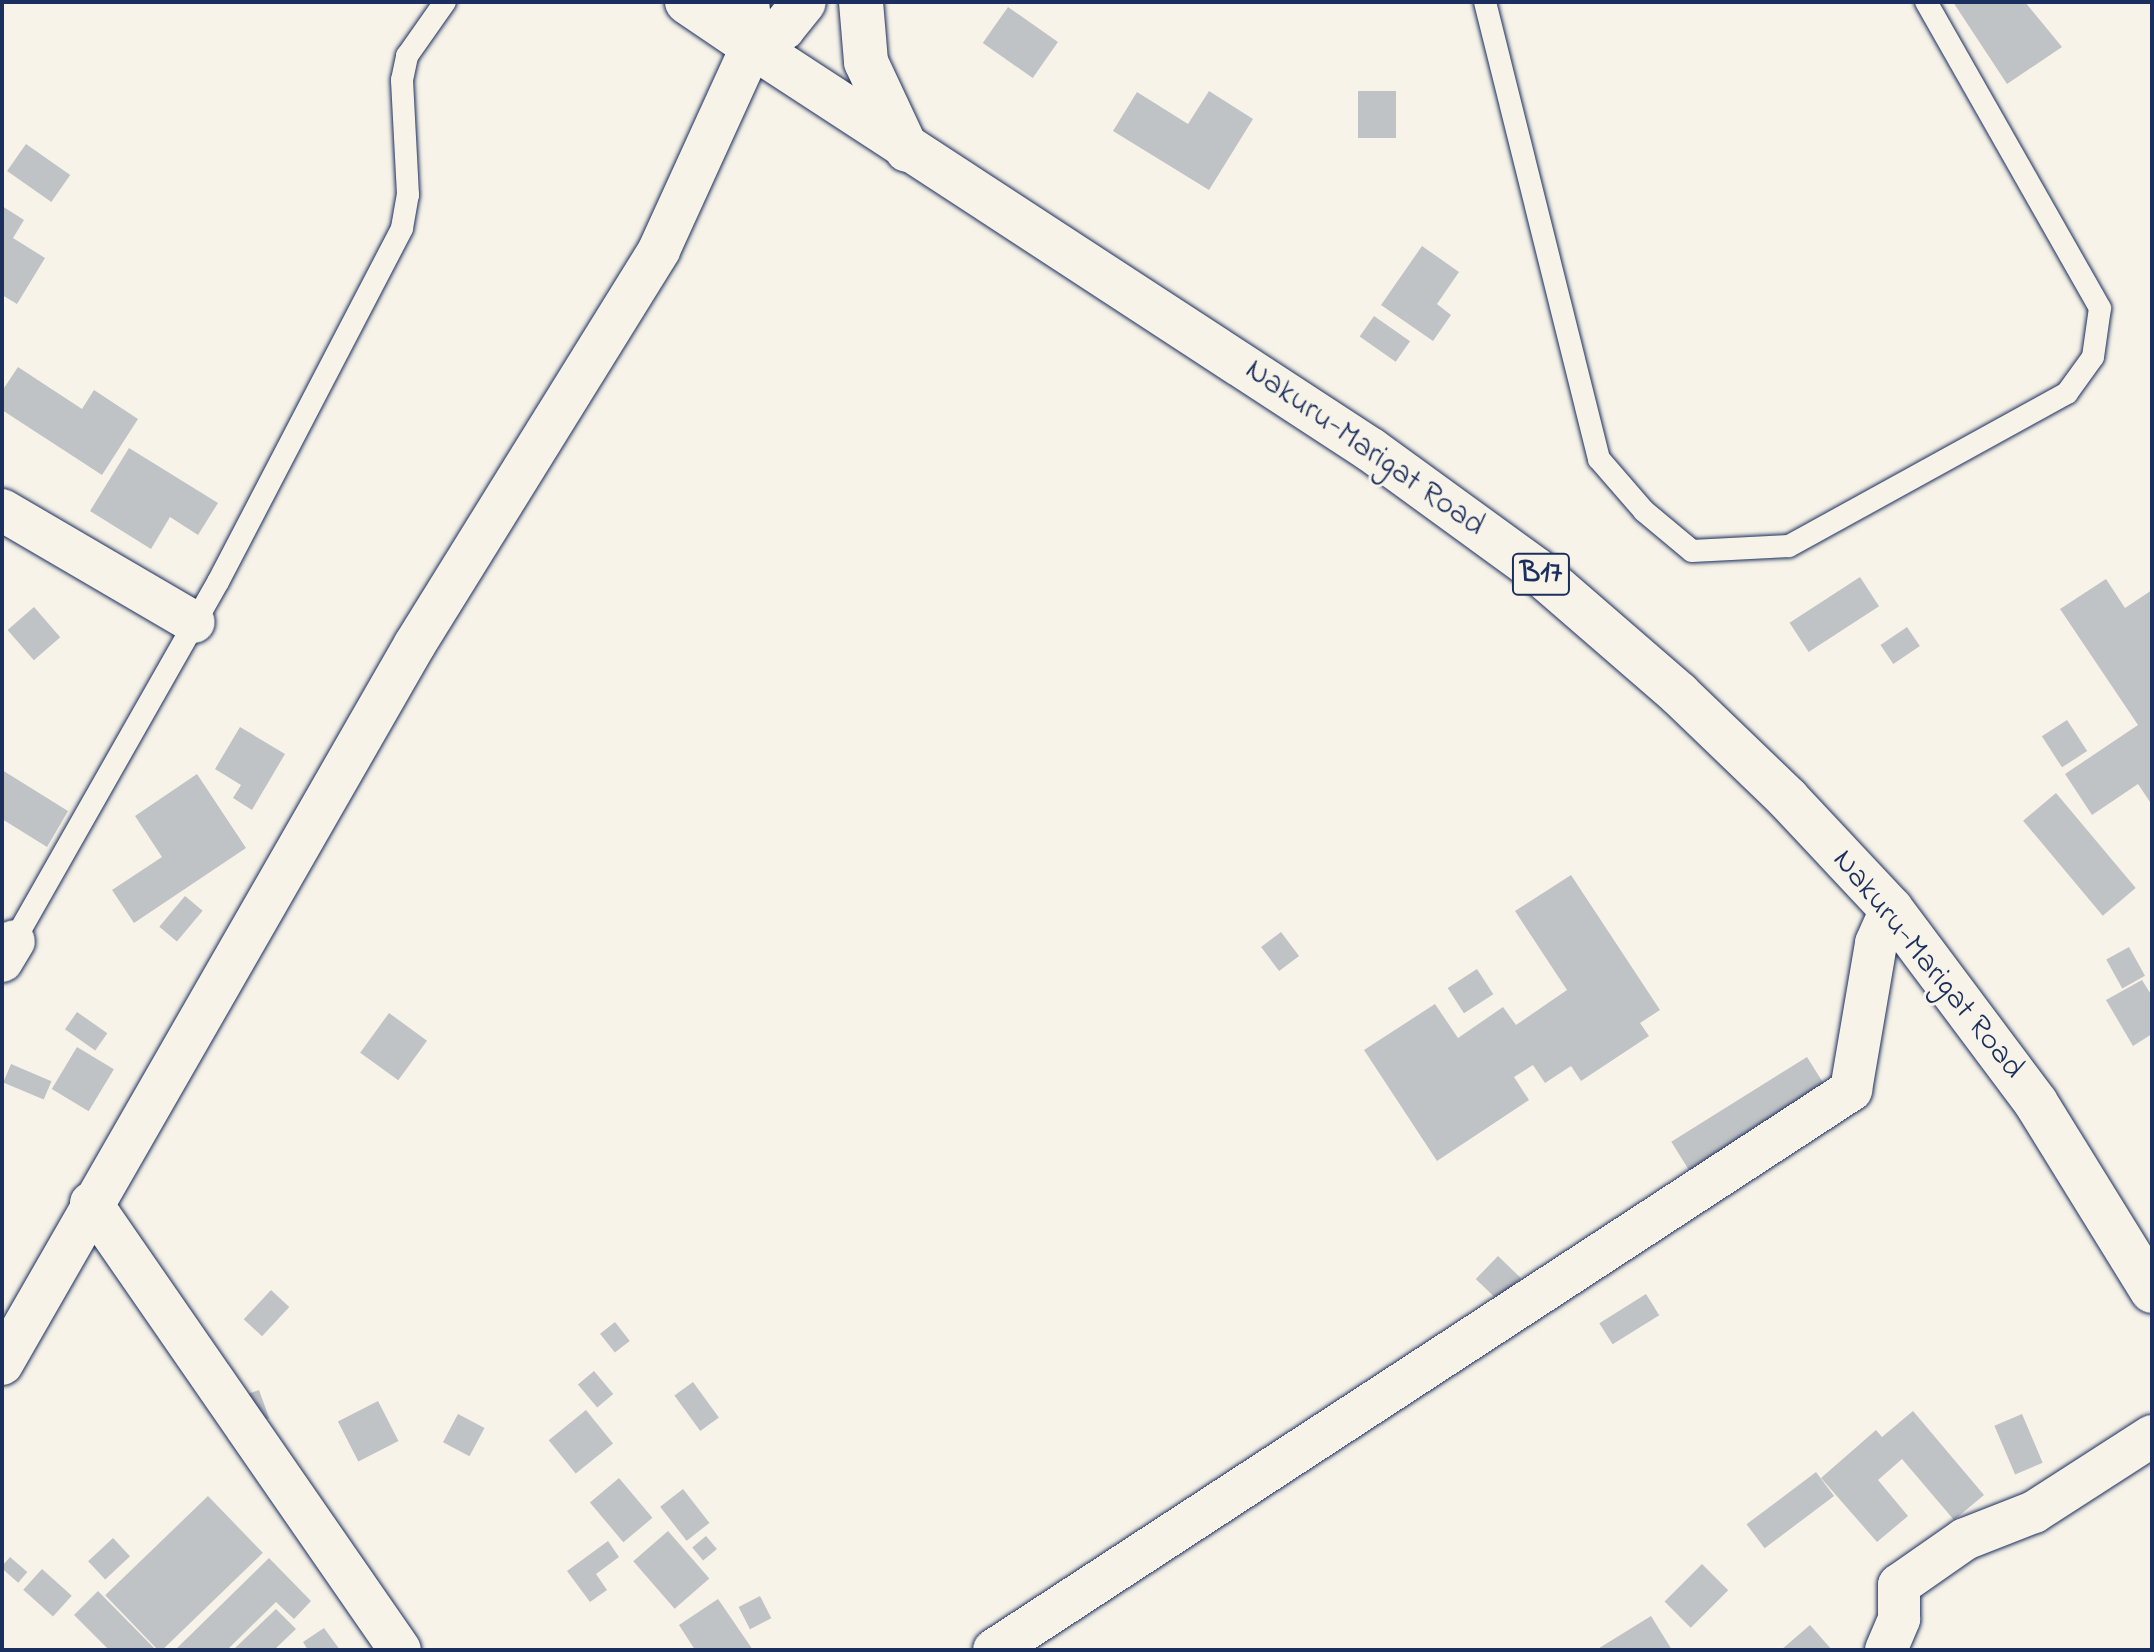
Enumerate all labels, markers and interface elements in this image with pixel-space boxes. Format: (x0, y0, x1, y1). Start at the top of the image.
street label: Nakuru-Marigat Road (1237, 352, 1491, 546)
road number: B17 (1511, 548, 1571, 600)
street label: Nakuru-Marigat Road (1823, 843, 2031, 1087)

